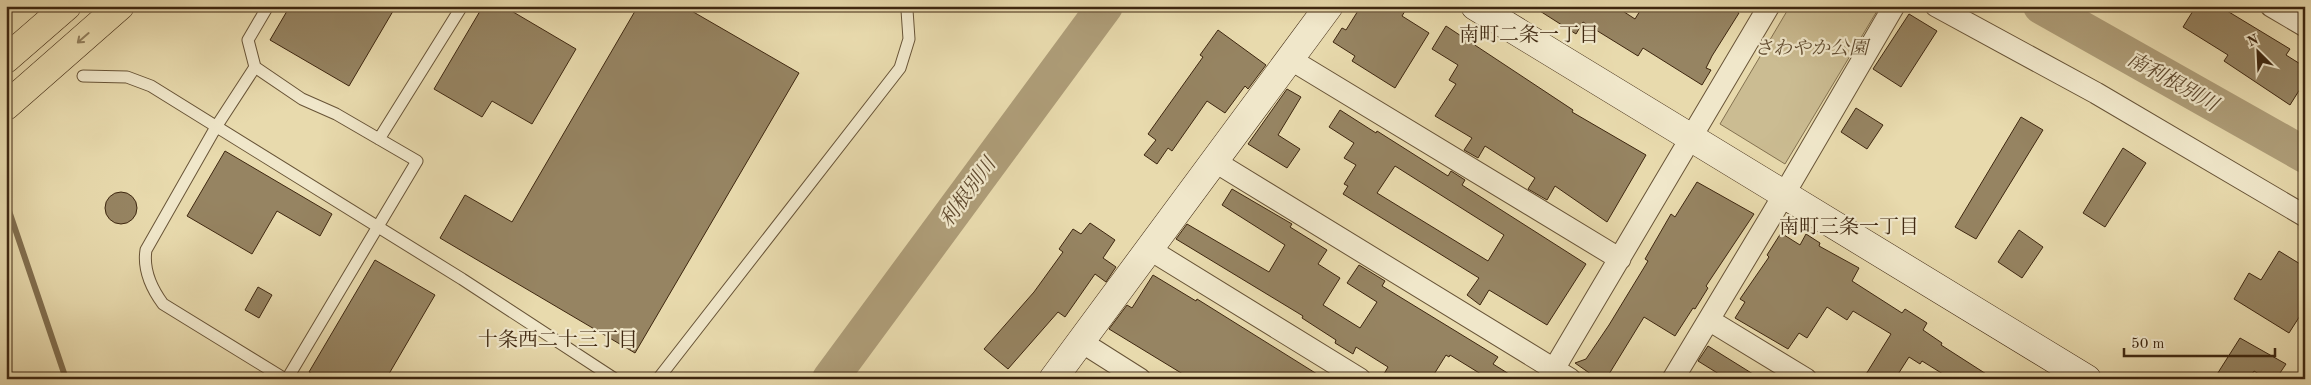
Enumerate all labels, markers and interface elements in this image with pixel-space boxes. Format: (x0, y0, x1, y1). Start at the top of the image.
district label: 南町二条一丁目 (1459, 24, 1599, 46)
north arrow (2234, 28, 2284, 78)
text: N (2245, 32, 2261, 50)
one-way arrow (77, 33, 90, 44)
park label: さわやか公園 (1754, 38, 1871, 59)
water label: 南利根別川 (2123, 48, 2223, 117)
water label: 利根別川 (935, 152, 1001, 231)
district label: 南町三条一丁目 (1779, 216, 1919, 238)
scale bar (2124, 325, 2275, 357)
district label: 十条西二十三丁目 (478, 329, 638, 351)
text: 50 m (2131, 337, 2165, 352)

